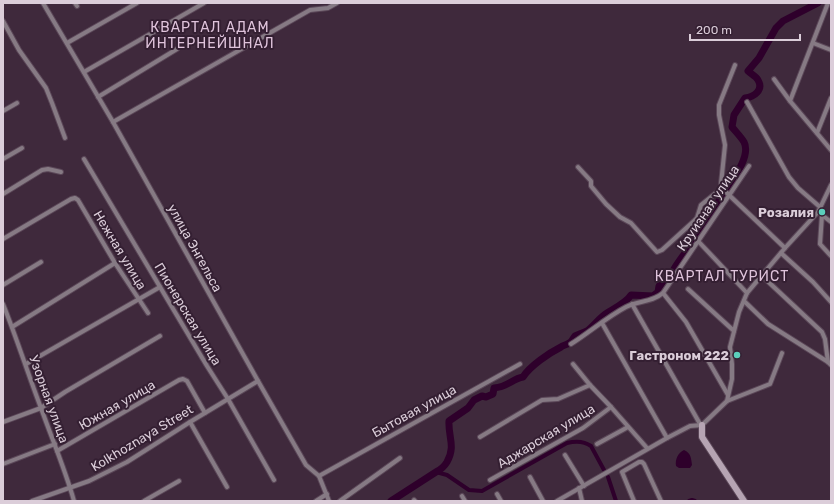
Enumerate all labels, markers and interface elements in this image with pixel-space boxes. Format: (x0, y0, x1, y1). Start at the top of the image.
scale bar (690, 16, 800, 42)
district label: КВАРТАЛ АДАМ ИНТЕРНЕЙШНАЛ (145, 19, 275, 52)
text: 200 m (696, 23, 732, 37)
street label: Круизная улица (674, 162, 742, 254)
street label: улица Энгельса (165, 202, 225, 294)
place label: Розалия (758, 205, 814, 220)
marker: Розалия (817, 207, 827, 217)
street label: Нежная улица (90, 208, 150, 292)
street label: Пионерская улица (152, 260, 224, 368)
district label: КВАРТАЛ ТУРИСТ (655, 268, 789, 285)
place label: Гастроном 222 (629, 348, 729, 363)
marker: Гастроном 222 (732, 350, 742, 360)
street label: Узорная улица (26, 353, 72, 445)
street label: Южная улица (76, 377, 158, 433)
street label: Бытовая улица (369, 382, 459, 440)
street label: Аджарская улица (495, 401, 597, 471)
street label: Kolkhoznaya Street (88, 402, 196, 474)

